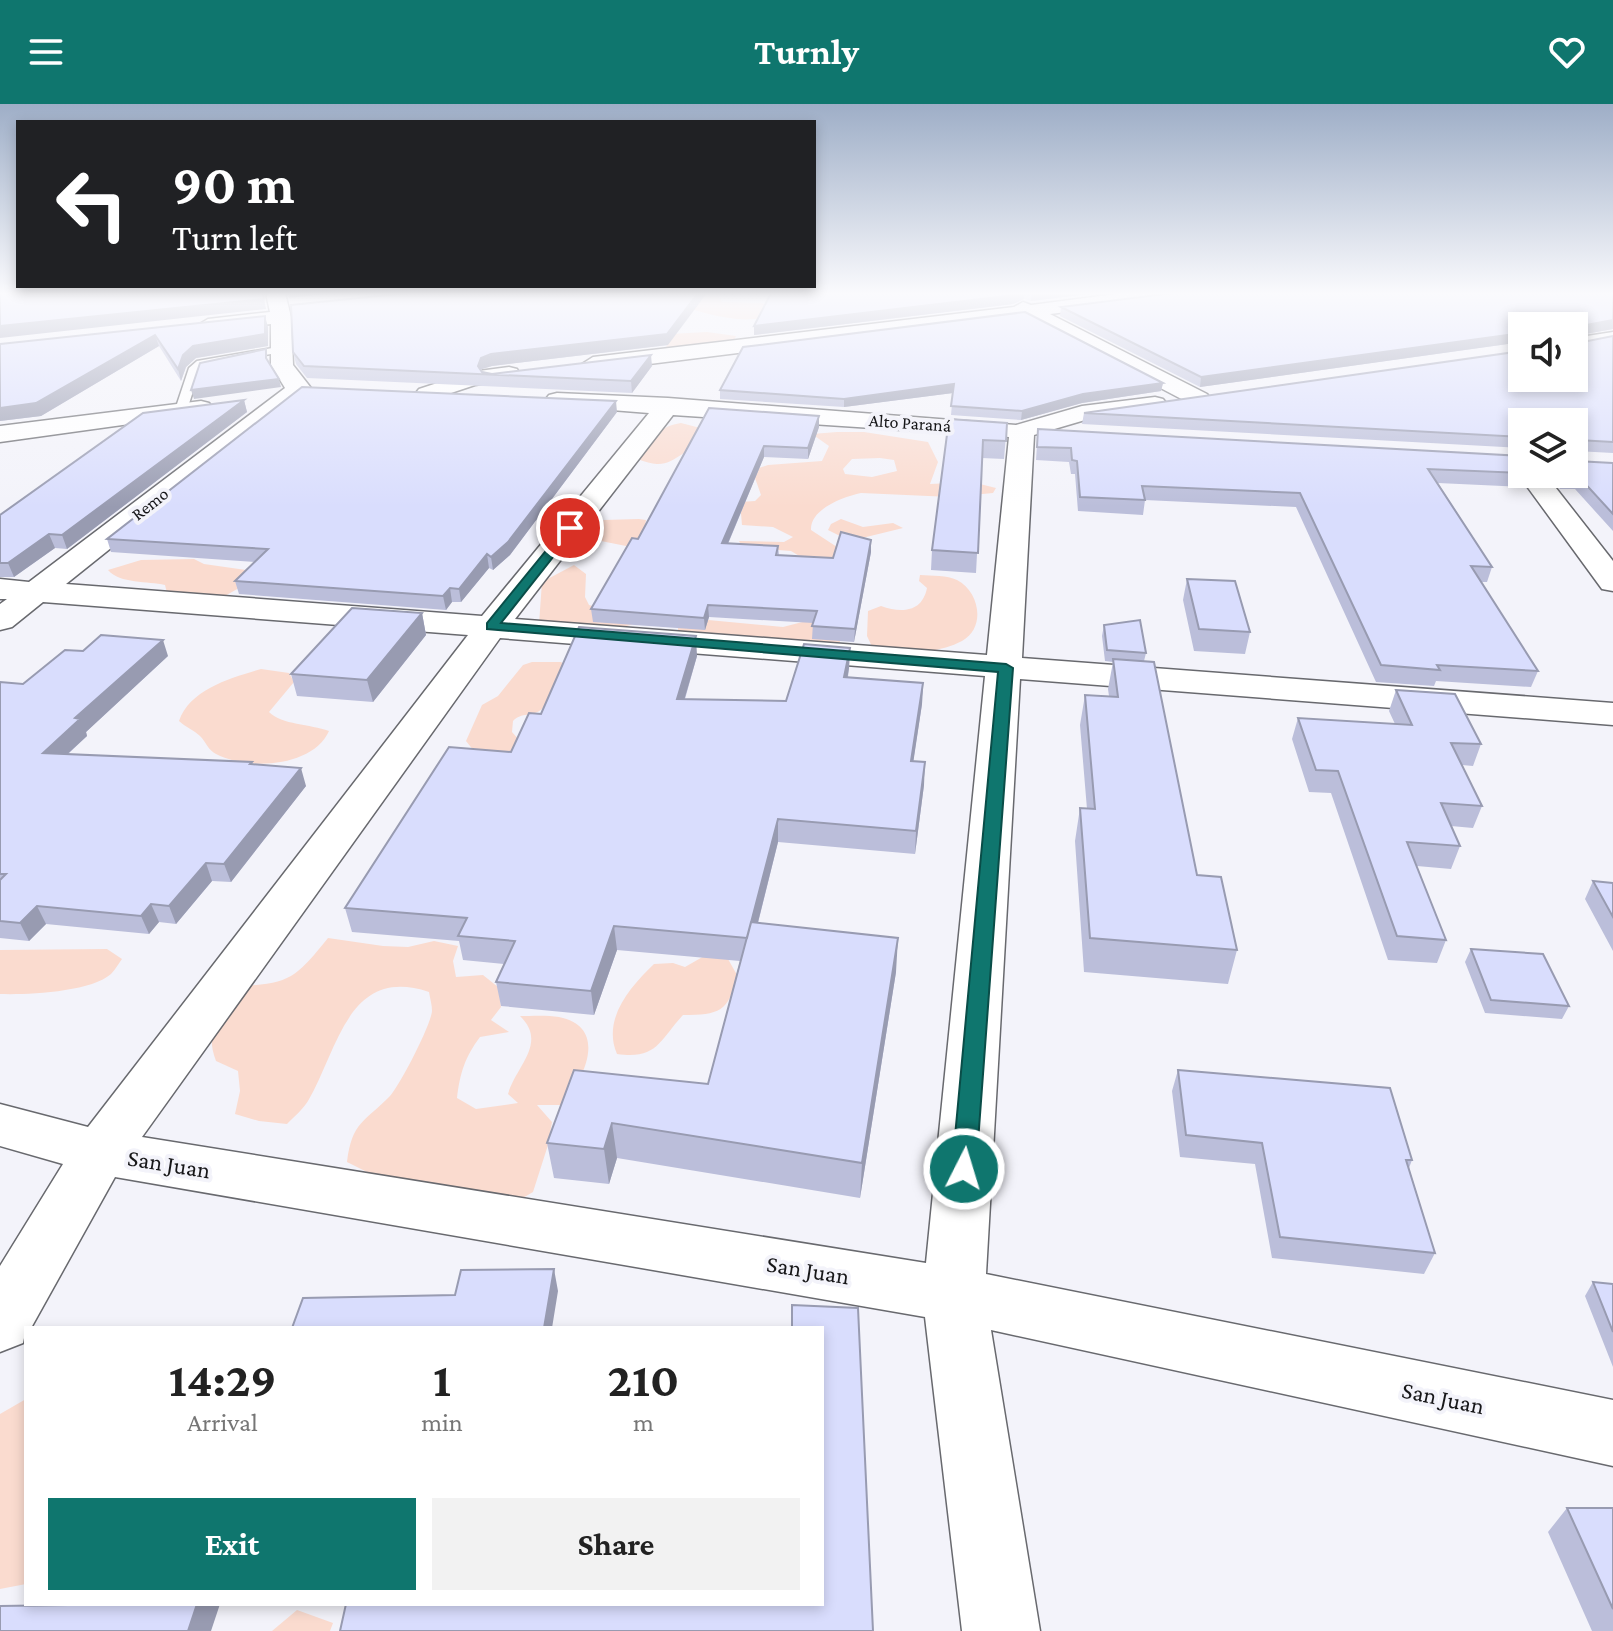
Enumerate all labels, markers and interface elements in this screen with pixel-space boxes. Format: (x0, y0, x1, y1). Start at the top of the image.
icon: menu (24, 30, 68, 74)
icon: heart (1545, 30, 1589, 74)
text: Turnly (754, 32, 859, 72)
icon: left (40, 152, 144, 256)
text: 90 m (172, 153, 295, 215)
text: Turn left (172, 218, 297, 258)
map controls (1508, 312, 1588, 488)
button: sound (1508, 312, 1588, 392)
button: layers (1508, 408, 1588, 488)
street label: Alto Paraná (868, 410, 952, 436)
street label: Remo (128, 483, 172, 525)
pin (536, 494, 604, 562)
icon: arrive (548, 506, 592, 550)
position arrow (922, 1127, 1006, 1211)
street label: San Juan (126, 1144, 213, 1183)
street label: San Juan (765, 1250, 852, 1289)
text: 14:29 (169, 1353, 276, 1406)
text: 1 (433, 1353, 451, 1406)
text: 210 (608, 1353, 679, 1406)
street label: San Juan (1399, 1376, 1487, 1419)
text: Arrival (187, 1408, 258, 1437)
text: min (421, 1408, 463, 1437)
text: m (633, 1408, 654, 1437)
button: Exit (48, 1498, 416, 1590)
button: Share (432, 1498, 800, 1590)

